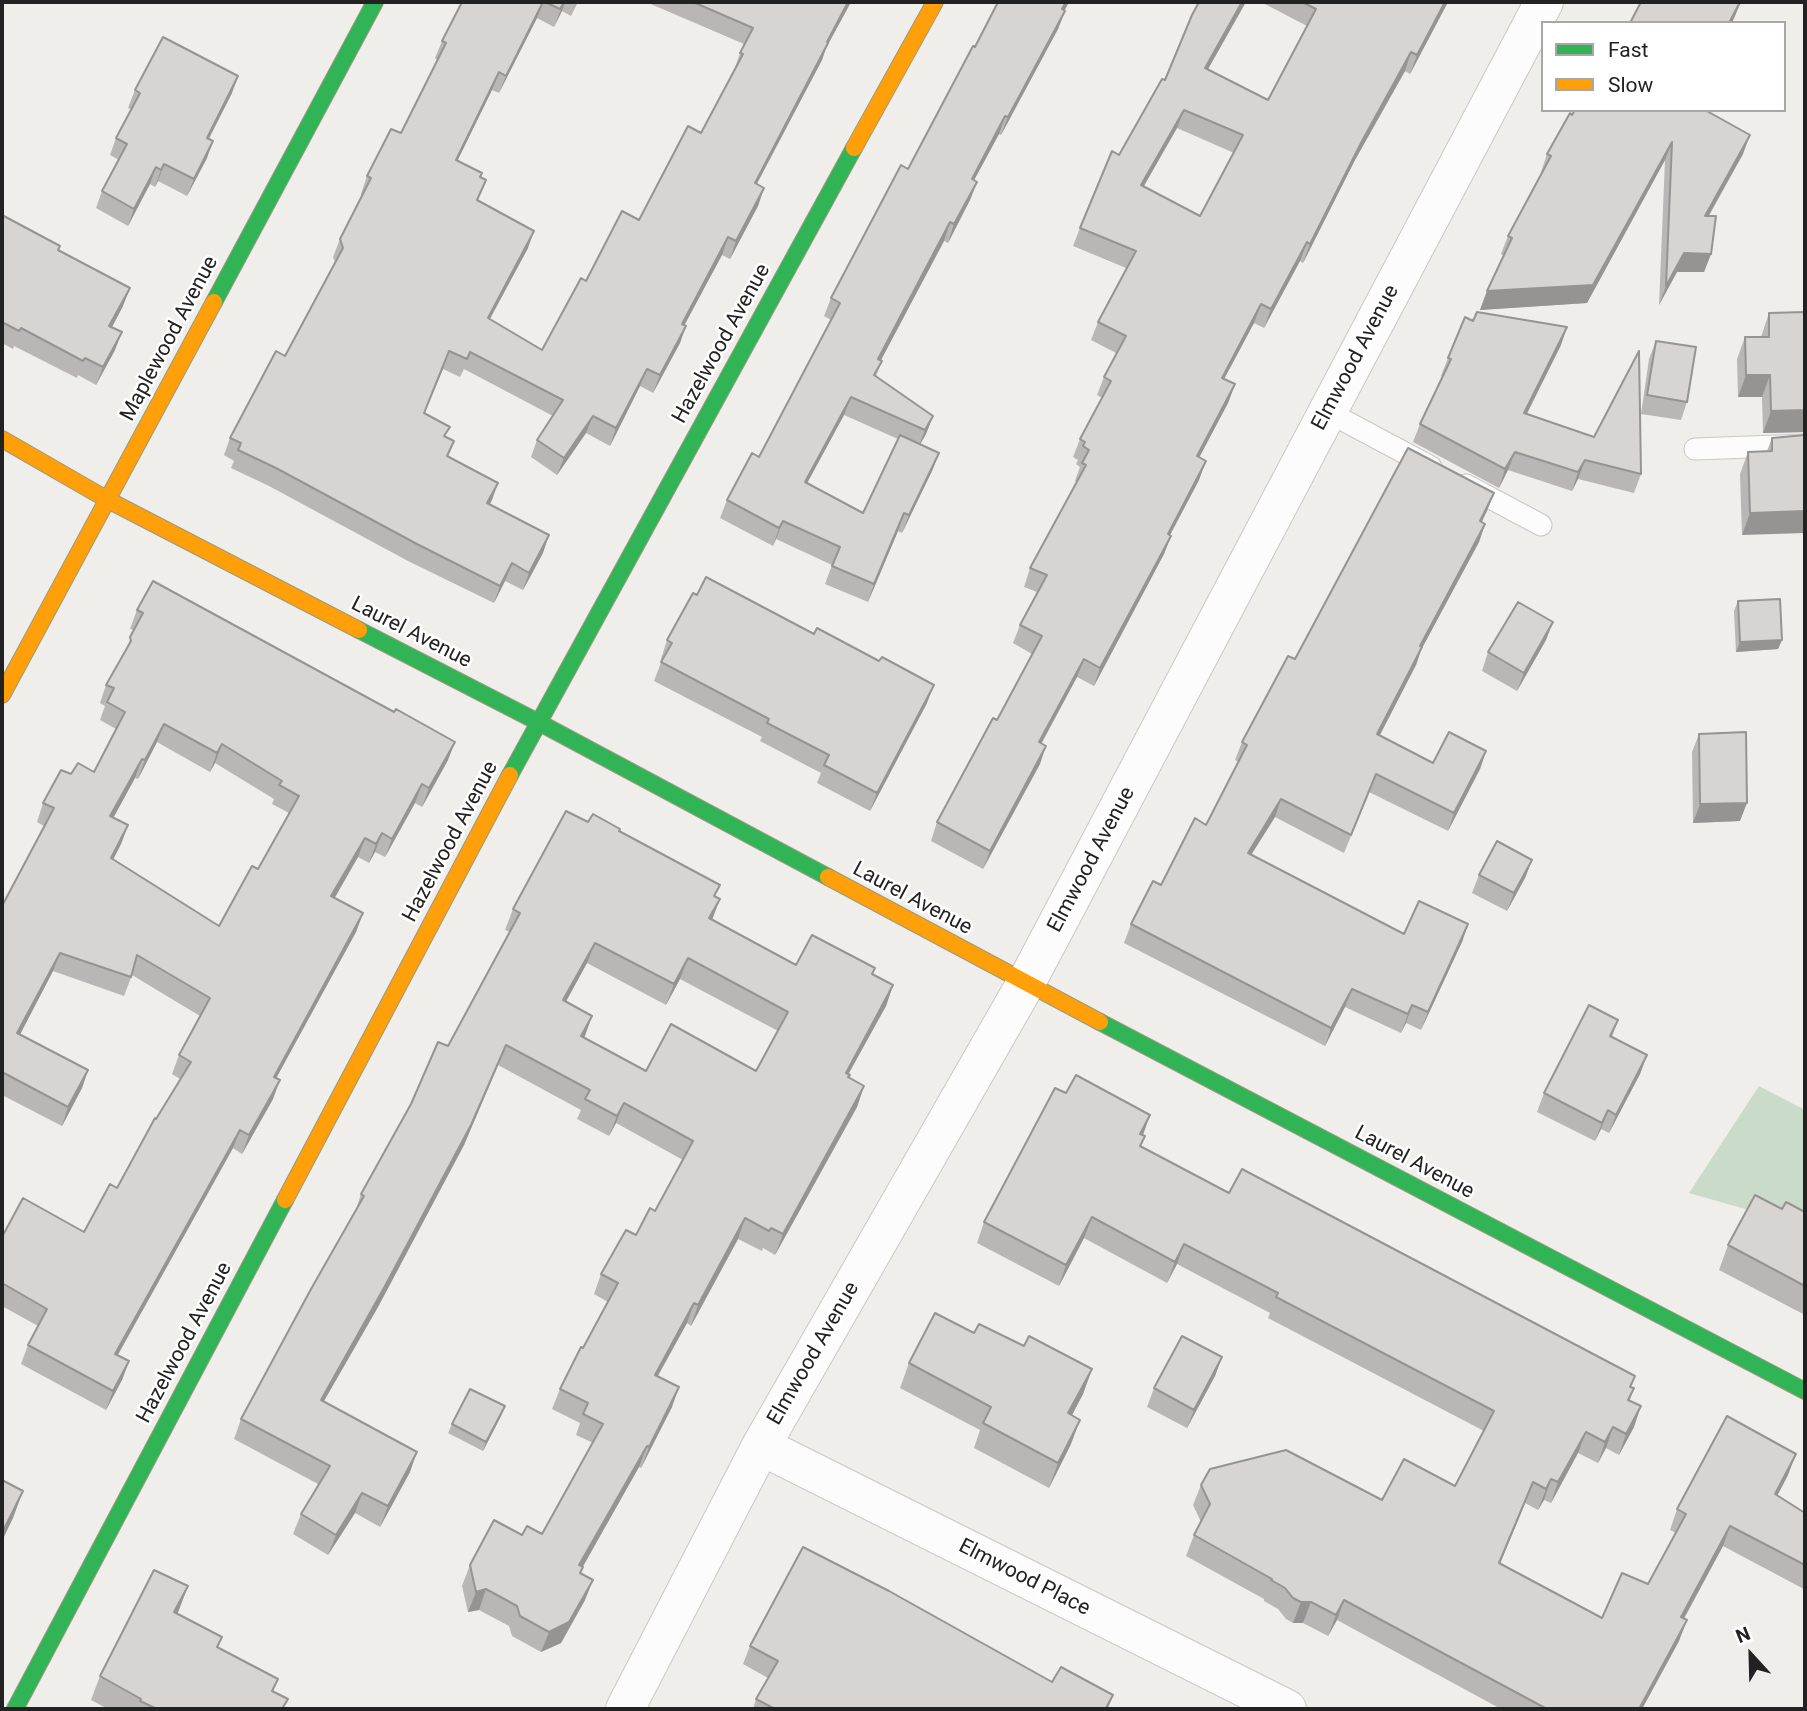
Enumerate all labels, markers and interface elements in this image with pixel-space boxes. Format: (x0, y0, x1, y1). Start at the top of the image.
legend (1541, 21, 1786, 112)
text: Fast (1608, 38, 1648, 62)
text: Slow (1608, 73, 1653, 97)
street label: Maplewood Avenue (116, 252, 224, 426)
street label: Hazelwood Avenue (668, 260, 776, 428)
street label: Elmwood Avenue (1307, 281, 1405, 435)
street label: Laurel Avenue (347, 592, 475, 674)
street label: Hazelwood Avenue (398, 757, 504, 927)
street label: Elmwood Avenue (1043, 783, 1141, 937)
street label: Laurel Avenue (848, 857, 976, 941)
street label: Laurel Avenue (1350, 1121, 1478, 1205)
street label: Hazelwood Avenue (132, 1258, 238, 1428)
street label: Elmwood Avenue (763, 1278, 865, 1430)
street label: Elmwood Place (954, 1534, 1094, 1622)
north arrow (1716, 1620, 1786, 1690)
text: N (1732, 1622, 1753, 1648)

